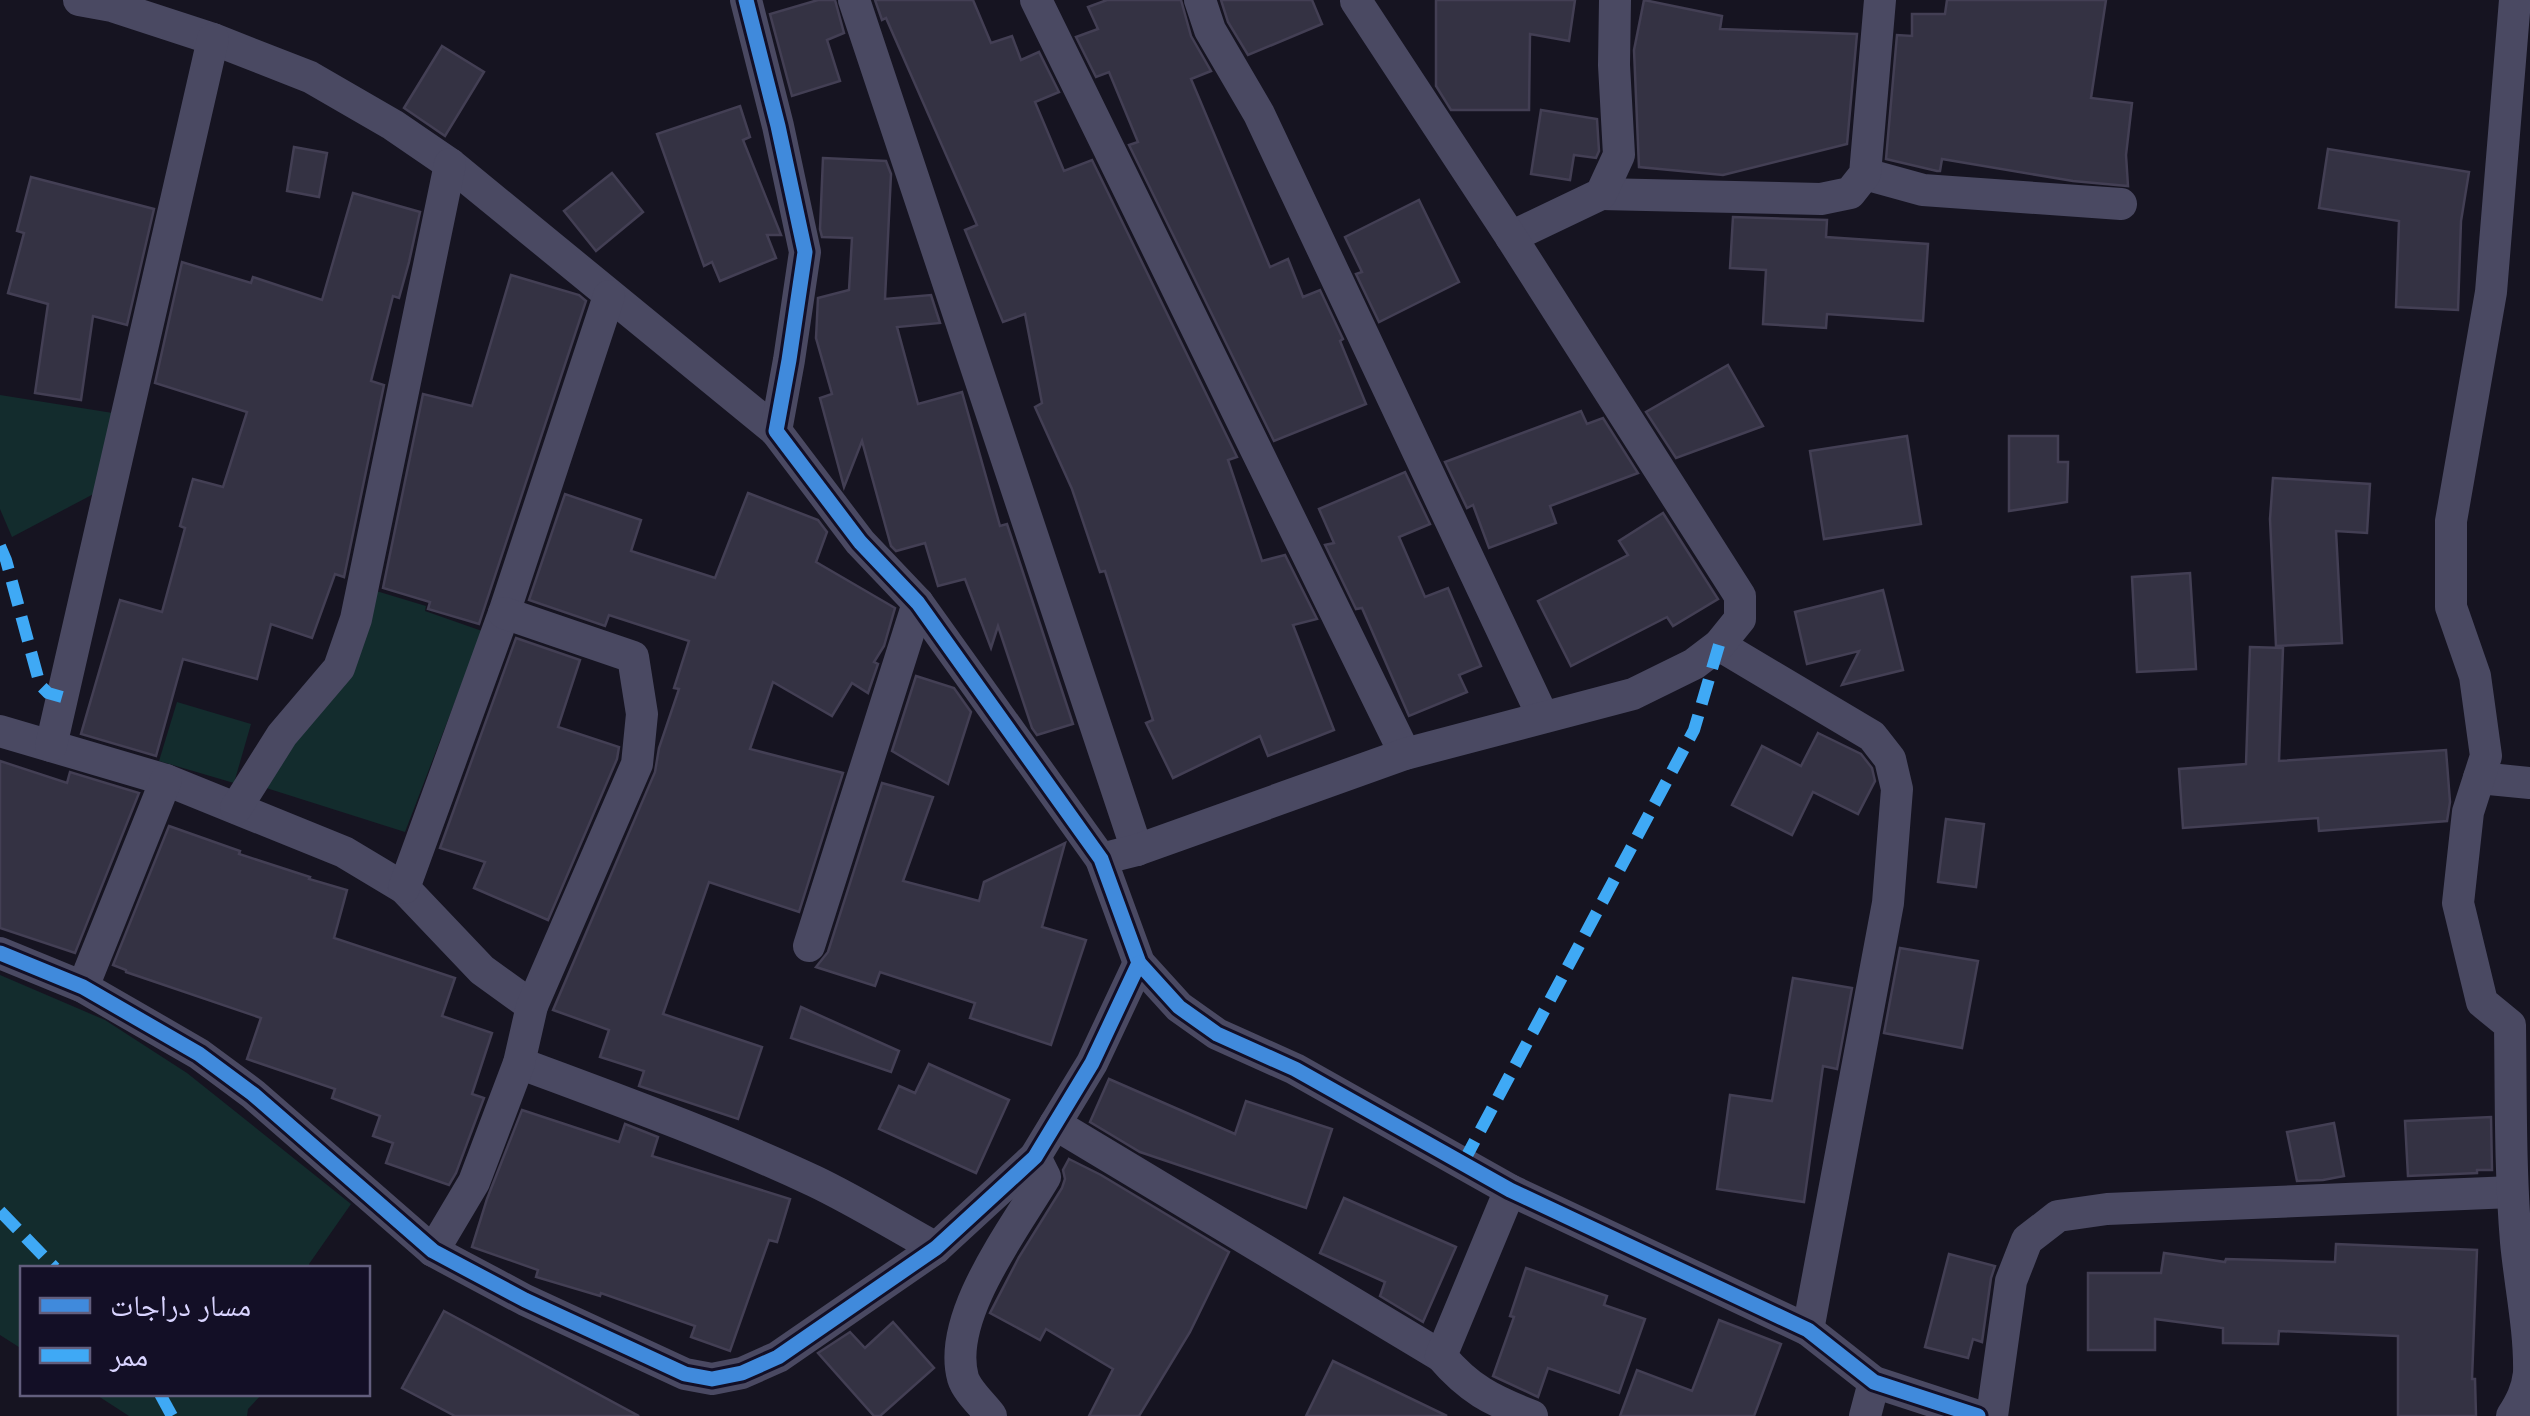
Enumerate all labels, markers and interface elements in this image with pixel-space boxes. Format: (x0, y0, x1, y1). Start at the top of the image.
legend (20, 1266, 370, 1396)
text: مسار دراجات (110, 1288, 251, 1323)
text: ممر (109, 1338, 148, 1373)

